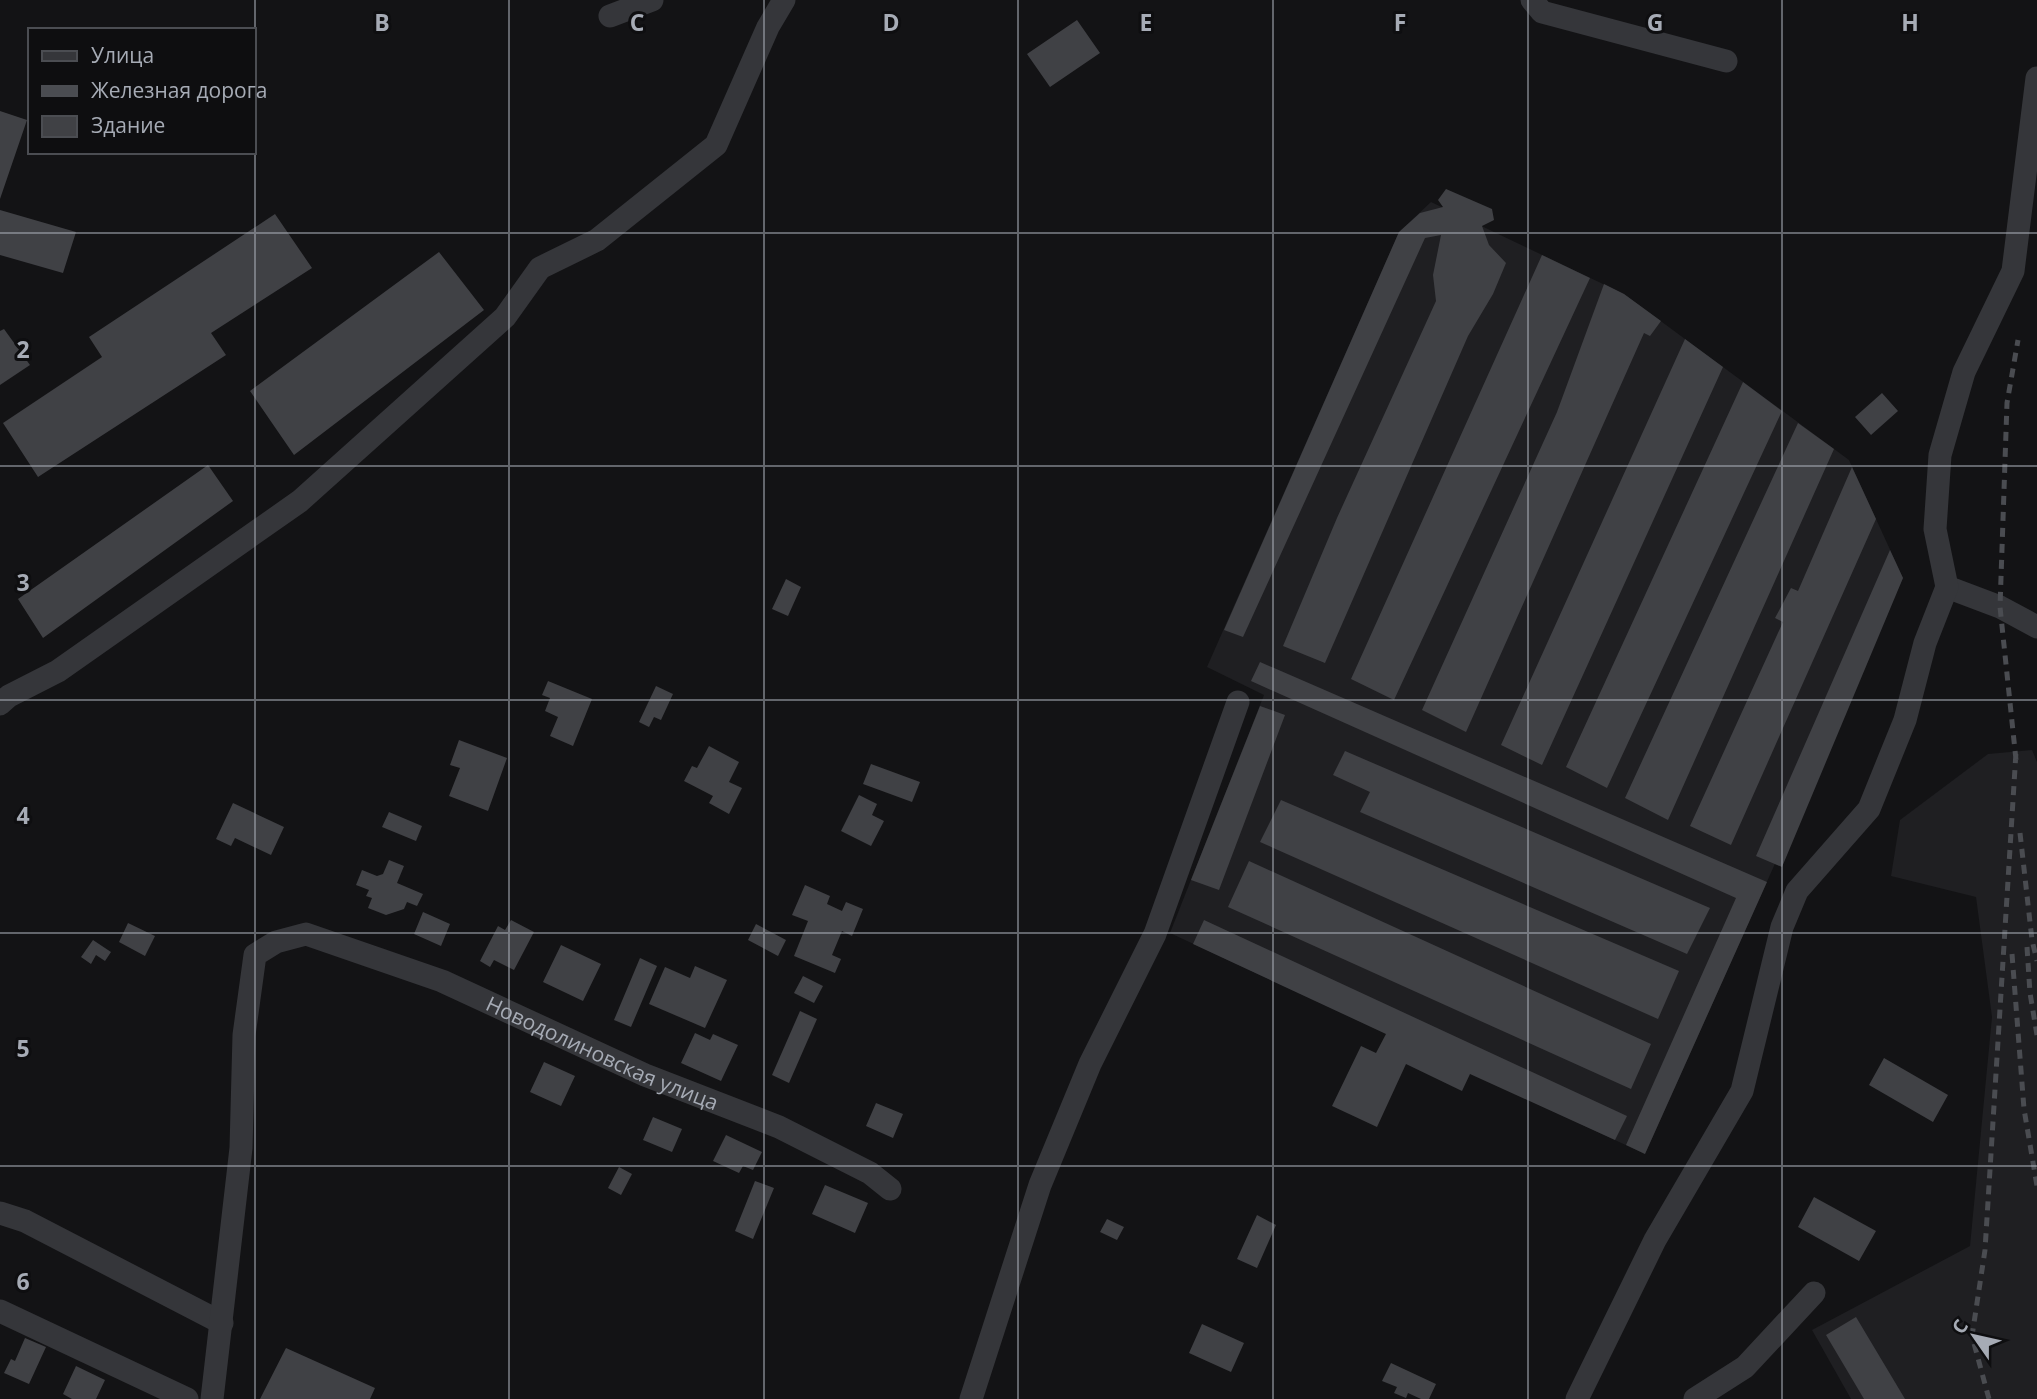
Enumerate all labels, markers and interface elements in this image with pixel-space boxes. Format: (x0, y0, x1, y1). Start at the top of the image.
text: B (374, 6, 390, 38)
text: C (630, 6, 644, 38)
text: D (882, 6, 900, 38)
text: E (1140, 6, 1152, 38)
text: F (1394, 6, 1406, 38)
text: G (1647, 6, 1663, 38)
text: H (1901, 6, 1919, 38)
legend (28, 28, 256, 154)
text: Улица (91, 41, 154, 69)
text: Железная дорога (91, 76, 267, 104)
text: Здание (91, 111, 165, 139)
text: 2 (16, 333, 30, 365)
text: 3 (16, 566, 30, 598)
text: 4 (16, 799, 30, 831)
street label: Новодолиновская улица (482, 989, 723, 1116)
text: 5 (16, 1032, 30, 1064)
text: 6 (16, 1265, 30, 1297)
north arrow (1939, 1301, 2009, 1371)
text: С (1946, 1314, 1974, 1339)

